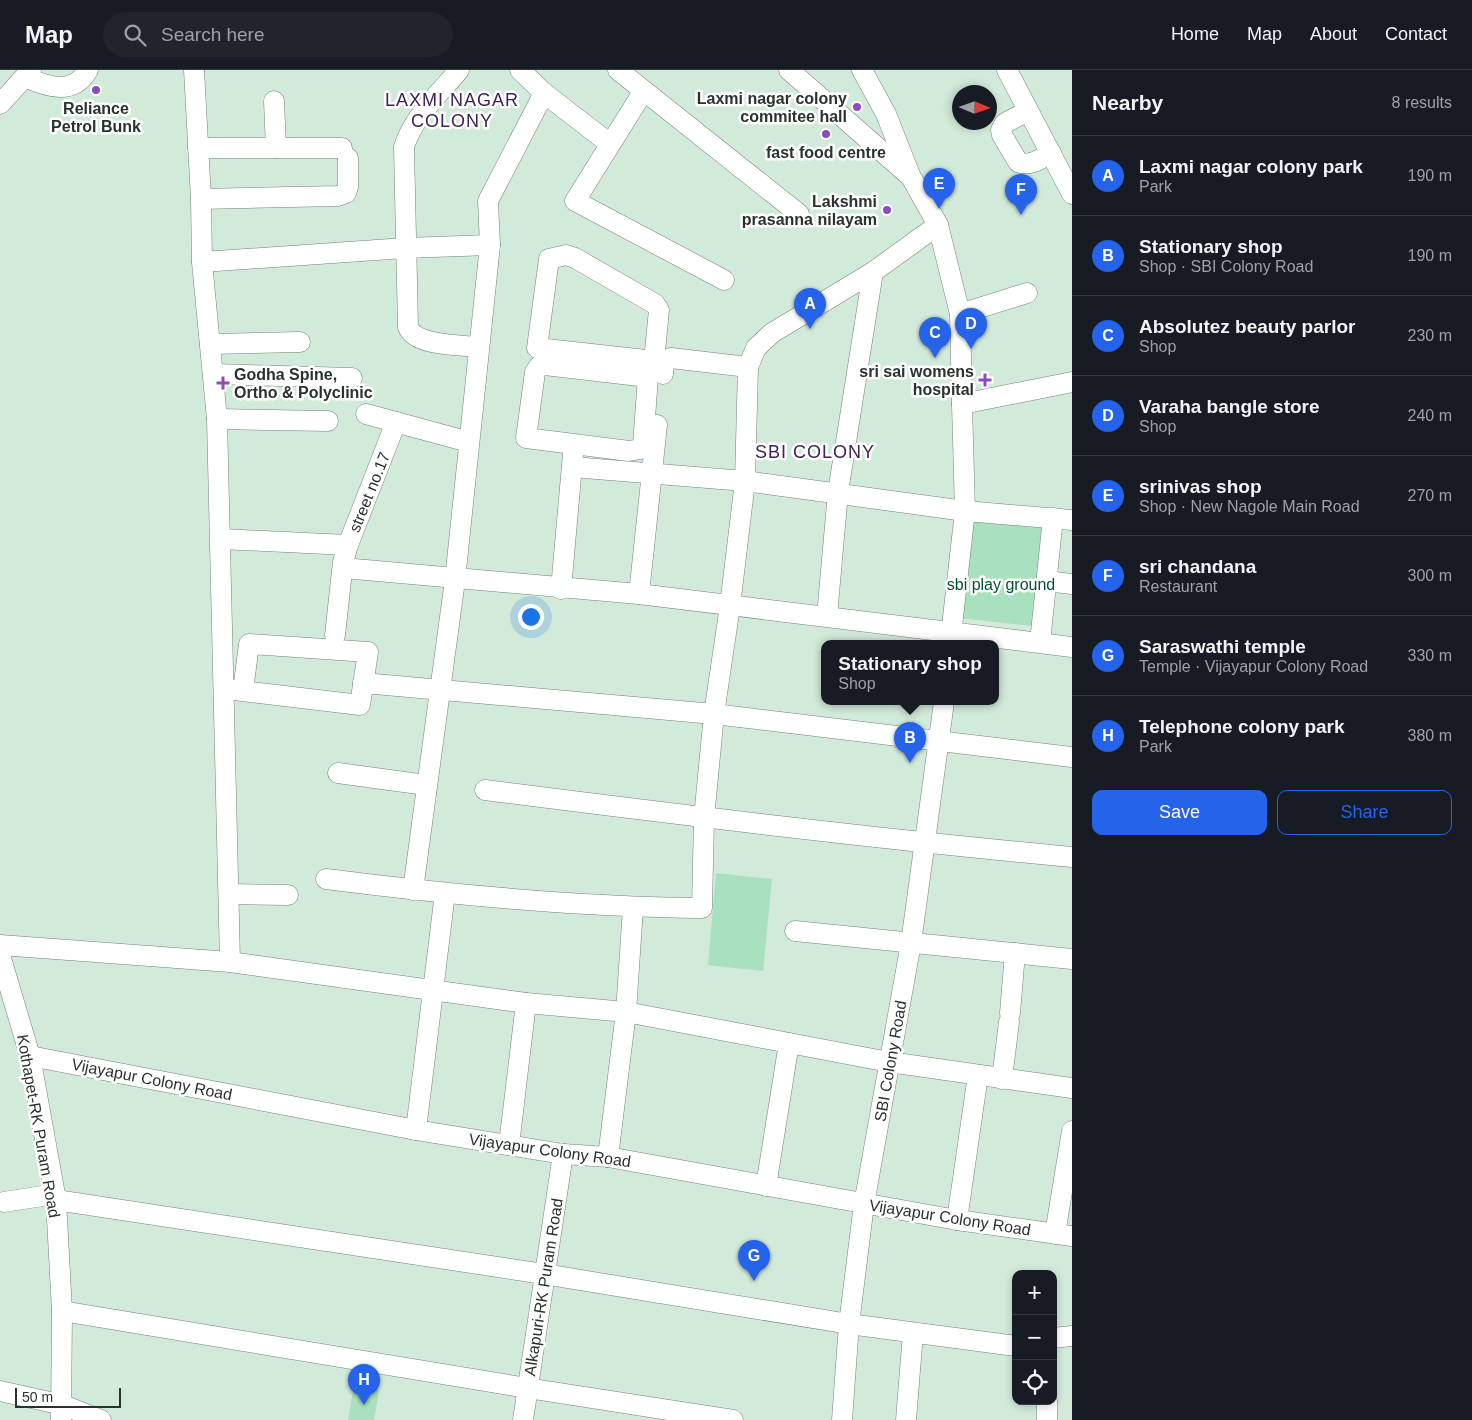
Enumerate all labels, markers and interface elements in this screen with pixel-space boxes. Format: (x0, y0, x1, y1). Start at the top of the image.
search box (103, 12, 453, 57)
text: Map (25, 21, 73, 48)
icon: search (121, 21, 149, 49)
text: Search here (161, 24, 265, 45)
text: Home (1171, 24, 1219, 44)
text: Map (1247, 24, 1282, 44)
text: About (1310, 24, 1357, 44)
text: Contact (1385, 24, 1447, 44)
marker: Reliance Petrol Bunk (90, 84, 102, 96)
north arrow (952, 85, 997, 130)
district label: LAXMI NAGAR COLONY (385, 90, 519, 131)
place label: Laxmi nagar colony commitee hall (697, 90, 847, 125)
text: Nearby (1092, 91, 1163, 114)
text: 8 results (1392, 94, 1452, 111)
place label: Reliance Petrol Bunk (51, 100, 141, 135)
marker: Laxmi nagar colony commitee hall (851, 101, 863, 113)
marker: fast food centre (820, 128, 832, 140)
place label: fast food centre (766, 144, 886, 161)
text: Laxmi nagar colony park (1139, 156, 1363, 177)
text: A (1102, 167, 1114, 184)
text: 190 m (1408, 167, 1452, 184)
pin: E (923, 168, 955, 209)
pin: F (1005, 174, 1037, 215)
text: Park (1139, 178, 1172, 195)
place label: Lakshmi prasanna nilayam (742, 193, 877, 228)
marker: Lakshmi prasanna nilayam (881, 204, 893, 216)
text: Stationary shop (1139, 236, 1283, 257)
text: B (1102, 247, 1114, 264)
text: 190 m (1408, 247, 1452, 264)
text: Shop · SBI Colony Road (1139, 258, 1313, 275)
pin: A (794, 288, 826, 329)
pin: D (955, 308, 987, 349)
text: Absolutez beauty parlor (1139, 316, 1355, 337)
pin: C (919, 317, 951, 358)
text: C (1102, 327, 1114, 344)
text: 230 m (1408, 327, 1452, 344)
text: Shop (1139, 338, 1176, 355)
place label: sri sai womens hospital (859, 363, 974, 398)
place label: Godha Spine, Ortho & Polyclinic (234, 366, 373, 401)
marker: sri sai womens hospital (978, 373, 992, 387)
marker: Godha Spine, Ortho & Polyclinic (216, 376, 230, 390)
text: Varaha bangle store (1139, 396, 1320, 417)
text: D (1102, 407, 1114, 424)
text: 240 m (1408, 407, 1452, 424)
text: Shop (1139, 418, 1176, 435)
district label: SBI COLONY (755, 442, 875, 462)
street label: street no.17 (346, 450, 393, 535)
text: srinivas shop (1139, 476, 1262, 497)
text: E (1103, 487, 1113, 504)
text: 270 m (1408, 487, 1452, 504)
text: Shop · New Nagole Main Road (1139, 498, 1360, 515)
text: sri chandana (1139, 556, 1256, 577)
text: F (1103, 567, 1113, 584)
text: 300 m (1408, 567, 1452, 584)
park label: sbi play ground (947, 576, 1055, 593)
text: Restaurant (1139, 578, 1217, 595)
your location (518, 604, 544, 630)
text: Saraswathi temple (1139, 636, 1306, 657)
popup (821, 640, 999, 705)
text: G (1102, 647, 1114, 664)
text: 330 m (1408, 647, 1452, 664)
text: Stationary shop (838, 653, 982, 674)
text: Temple · Vijayapur Colony Road (1139, 658, 1368, 675)
text: Shop (838, 675, 876, 692)
text: Telephone colony park (1139, 716, 1345, 737)
pin: B (894, 722, 926, 763)
text: H (1102, 727, 1114, 744)
text: 380 m (1408, 727, 1452, 744)
text: Park (1139, 738, 1172, 755)
button: Save (1092, 790, 1267, 835)
button: Share (1277, 790, 1452, 835)
street label: SBI Colony Road (871, 999, 910, 1123)
street label: Kothapet-RK Puram Road (14, 1033, 63, 1219)
street label: Vijayapur Colony Road (70, 1056, 234, 1103)
street label: Vijayapur Colony Road (468, 1131, 632, 1170)
street label: Vijayapur Colony Road (868, 1196, 1032, 1239)
street label: Alkapuri-RK Puram Road (521, 1197, 566, 1377)
pin: G (738, 1240, 770, 1281)
map controls (1012, 1270, 1057, 1405)
button: + (1012, 1270, 1057, 1315)
button: − (1012, 1315, 1057, 1360)
button: locate (1012, 1360, 1057, 1405)
pin: H (348, 1364, 380, 1405)
scale bar (15, 1385, 121, 1408)
text: 50 m (22, 1389, 53, 1405)

